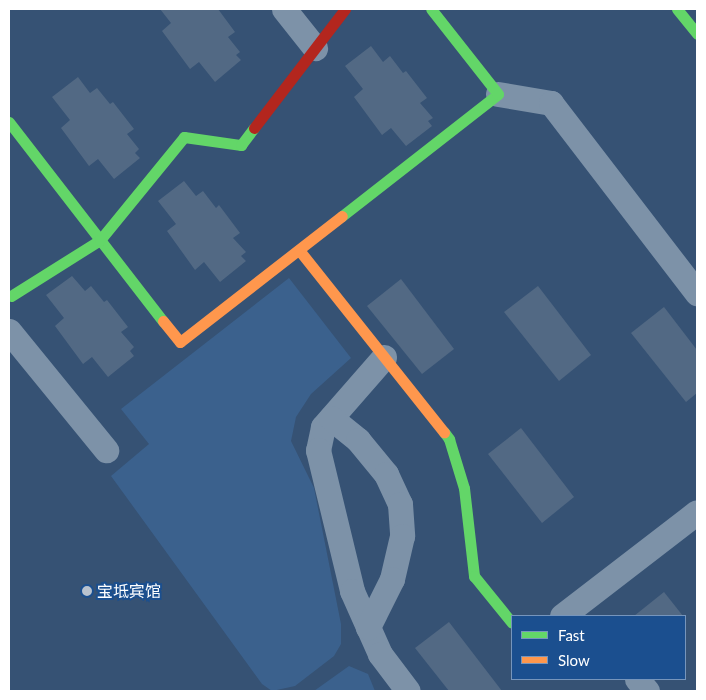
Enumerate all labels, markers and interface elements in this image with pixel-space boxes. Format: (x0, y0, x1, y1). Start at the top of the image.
place label: 宝坻宾馆 (97, 581, 161, 601)
marker: 宝坻宾馆 (81, 585, 93, 597)
legend (511, 615, 686, 680)
text: Fast (558, 626, 585, 644)
text: Slow (558, 651, 590, 669)

